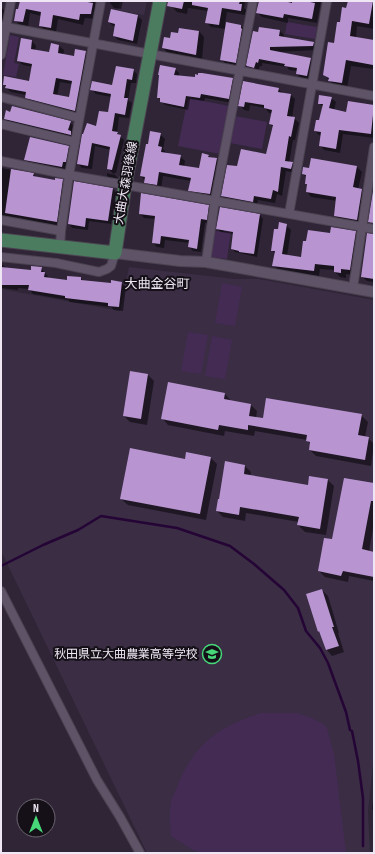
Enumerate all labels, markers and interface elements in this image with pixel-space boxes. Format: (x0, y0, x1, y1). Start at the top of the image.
street label: 大曲大森羽後線 (111, 140, 141, 226)
district label: 大曲金谷町 (124, 276, 190, 292)
school or university icon: 秋田県立大曲農業高等学校 (201, 643, 223, 665)
place label: 秋田県立大曲農業高等学校 (54, 647, 198, 662)
north arrow (16, 798, 56, 838)
text: N (33, 802, 39, 815)

